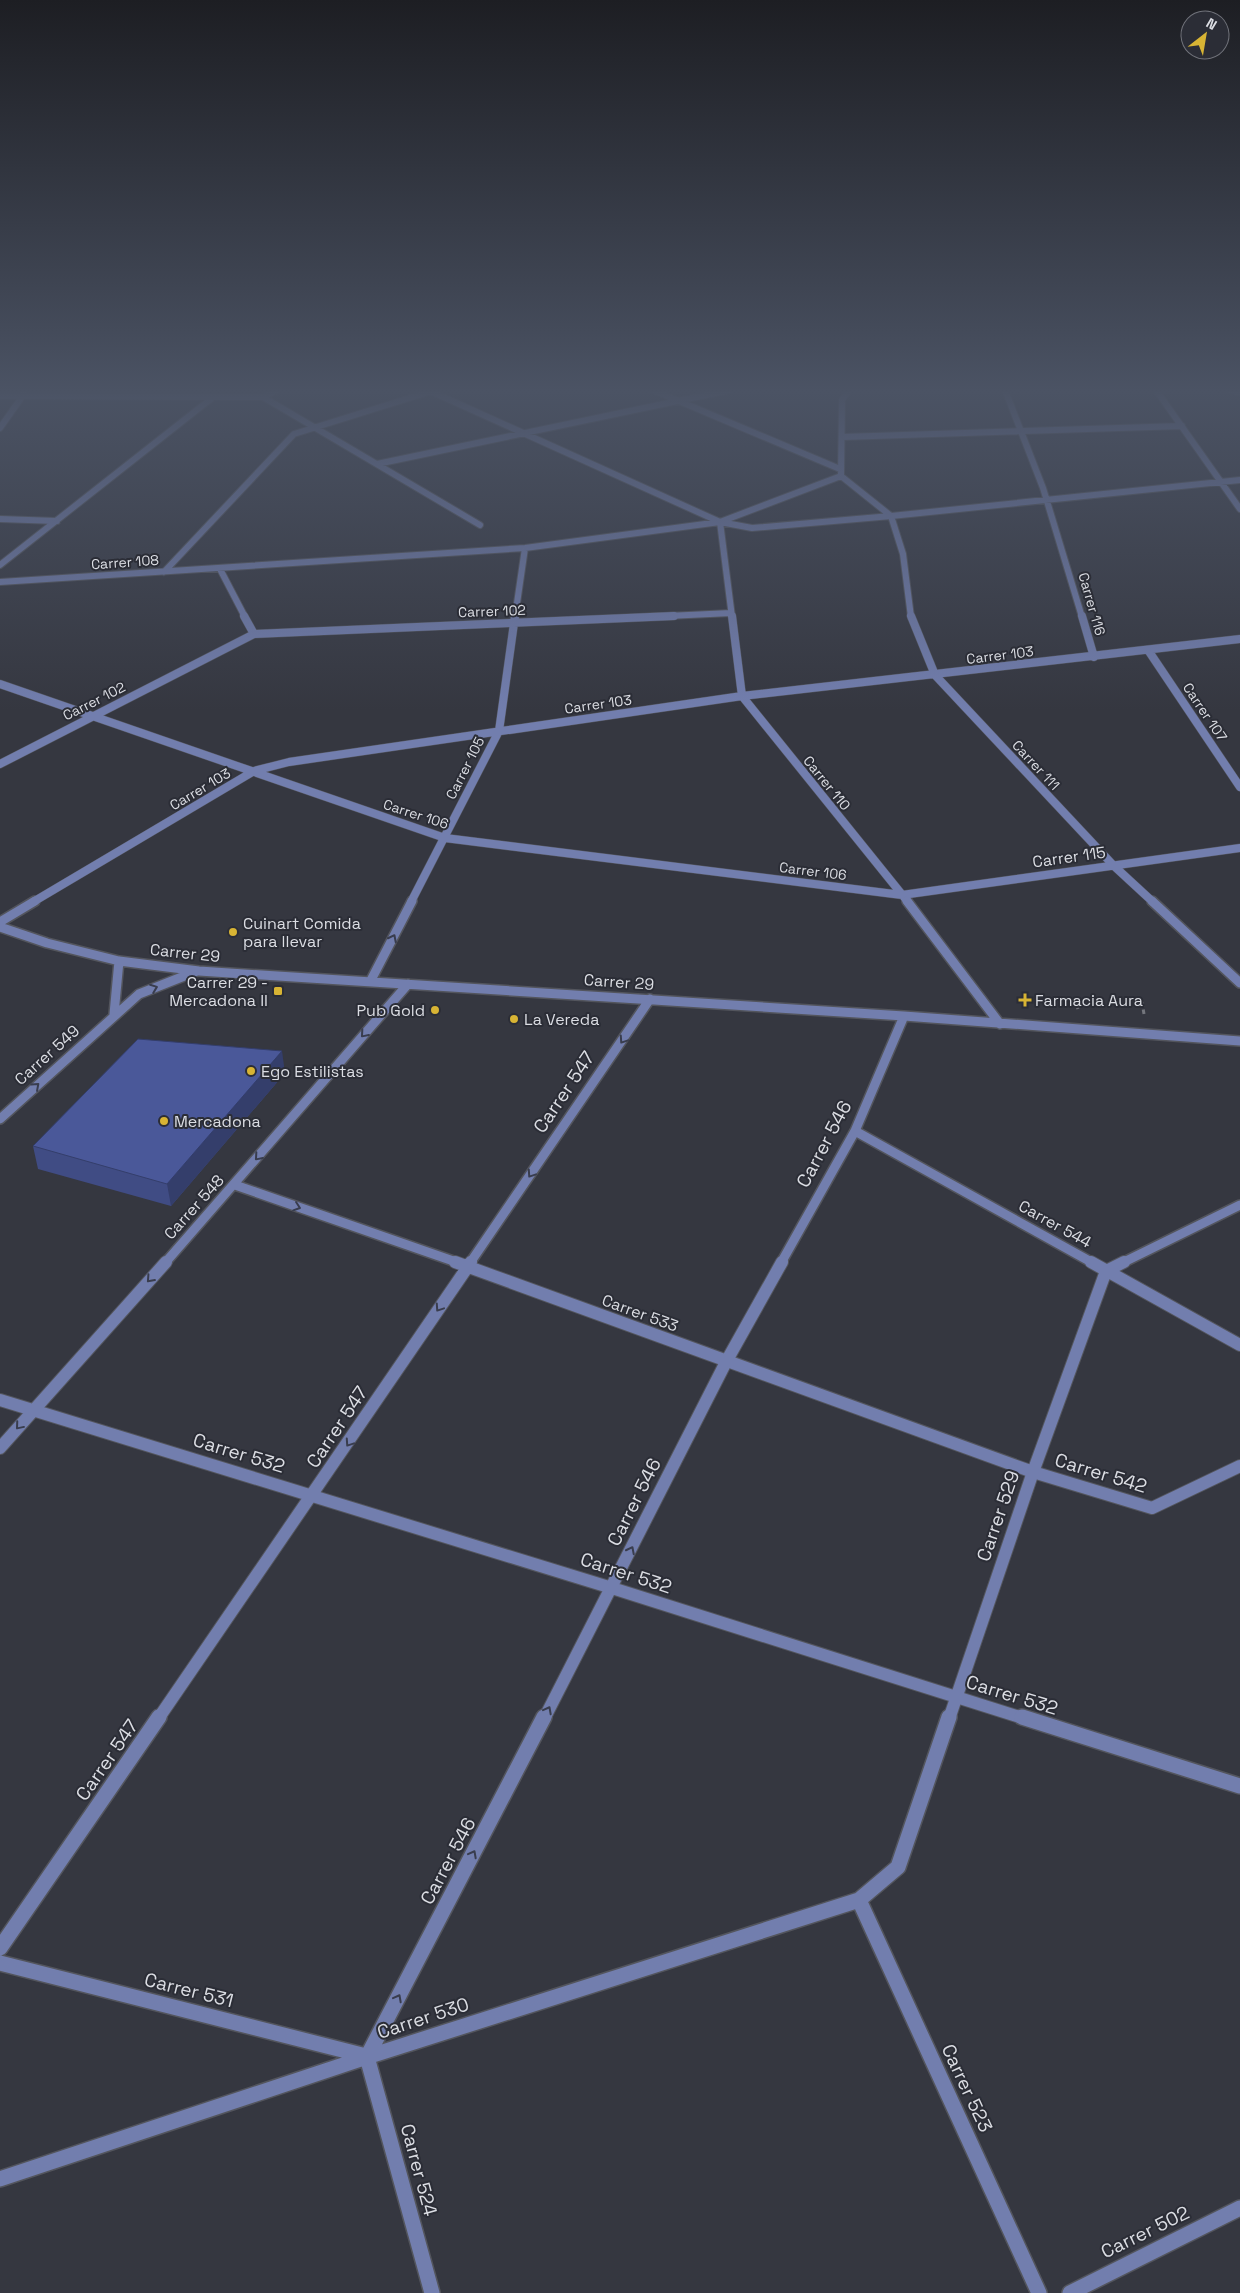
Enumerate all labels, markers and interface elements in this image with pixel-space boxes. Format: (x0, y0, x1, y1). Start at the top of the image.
north arrow (1180, 10, 1230, 60)
text: N (1203, 14, 1220, 34)
street label: Carrer 108 (90, 551, 160, 573)
street label: Carrer 116 (1074, 570, 1110, 638)
street label: Carrer 102 (458, 601, 526, 621)
street label: Carrer 103 (965, 642, 1035, 668)
street label: Carrer 102 (60, 678, 128, 724)
street label: Carrer 107 (1179, 679, 1231, 745)
street label: Carrer 103 (563, 690, 633, 718)
street label: Carrer 105 (442, 734, 488, 802)
street label: Carrer 111 (1008, 736, 1064, 794)
street label: Carrer 110 (799, 752, 855, 814)
street label: Carrer 103 (166, 764, 234, 814)
street label: Carrer 106 (381, 795, 451, 833)
street label: Carrer 115 (1031, 841, 1107, 873)
street label: Carrer 106 (778, 858, 848, 884)
place label: Cuinart Comida para llevar (243, 913, 361, 952)
marker: Cuinart Comida para llevar (227, 926, 239, 938)
one-way arrow (387, 935, 397, 944)
street label: Carrer 29 (149, 939, 221, 967)
street label: Carrer 29 (583, 969, 655, 995)
place label: Carrer 29 - Mercadona II (169, 972, 268, 1011)
one-way arrow (149, 984, 158, 994)
marker: Carrer 29 - Mercadona II (272, 985, 284, 997)
place label: Farmacia Aura (1035, 990, 1143, 1011)
marker: Farmacia Aura (1019, 994, 1031, 1006)
place label: Pub Gold (357, 1000, 425, 1021)
marker: Pub Gold (429, 1004, 441, 1016)
place label: La Vereda (524, 1009, 599, 1030)
marker: La Vereda (508, 1013, 520, 1025)
street label: Carrer 549 (10, 1020, 84, 1090)
one-way arrow (361, 1029, 370, 1038)
one-way arrow (620, 1034, 629, 1044)
street label: Carrer 547 (527, 1046, 601, 1138)
place label: Ego Estilistas (261, 1061, 364, 1082)
marker: Ego Estilistas (245, 1065, 257, 1077)
one-way arrow (30, 1083, 39, 1092)
street label: Carrer 546 (791, 1096, 857, 1192)
place label: Mercadona (174, 1111, 261, 1132)
marker: Mercadona (158, 1115, 170, 1127)
one-way arrow (255, 1152, 264, 1161)
one-way arrow (528, 1168, 537, 1178)
street label: Carrer 548 (159, 1170, 229, 1244)
street label: Carrer 544 (1015, 1195, 1095, 1253)
one-way arrow (292, 1201, 301, 1211)
one-way arrow (147, 1273, 156, 1282)
street label: Carrer 533 (599, 1289, 681, 1337)
one-way arrow (436, 1302, 445, 1312)
street label: Carrer 547 (300, 1381, 374, 1473)
one-way arrow (15, 1420, 24, 1429)
street label: Carrer 532 (190, 1427, 288, 1479)
one-way arrow (345, 1438, 355, 1447)
street label: Carrer 542 (1052, 1447, 1150, 1499)
street label: Carrer 546 (601, 1454, 667, 1550)
street label: Carrer 529 (971, 1467, 1025, 1565)
street label: Carrer 532 (577, 1546, 675, 1600)
one-way arrow (625, 1546, 635, 1555)
street label: Carrer 532 (963, 1669, 1061, 1721)
one-way arrow (542, 1706, 552, 1715)
street label: Carrer 547 (70, 1714, 144, 1806)
street label: Carrer 546 (415, 1813, 481, 1909)
one-way arrow (467, 1850, 477, 1859)
street label: Carrer 531 (142, 1967, 236, 2013)
street label: Carrer 530 (374, 1991, 472, 2045)
one-way arrow (392, 1994, 402, 2003)
street label: Carrer 523 (936, 2040, 998, 2136)
street label: Carrer 524 (395, 2121, 443, 2219)
street label: Carrer 502 (1097, 2200, 1193, 2264)

